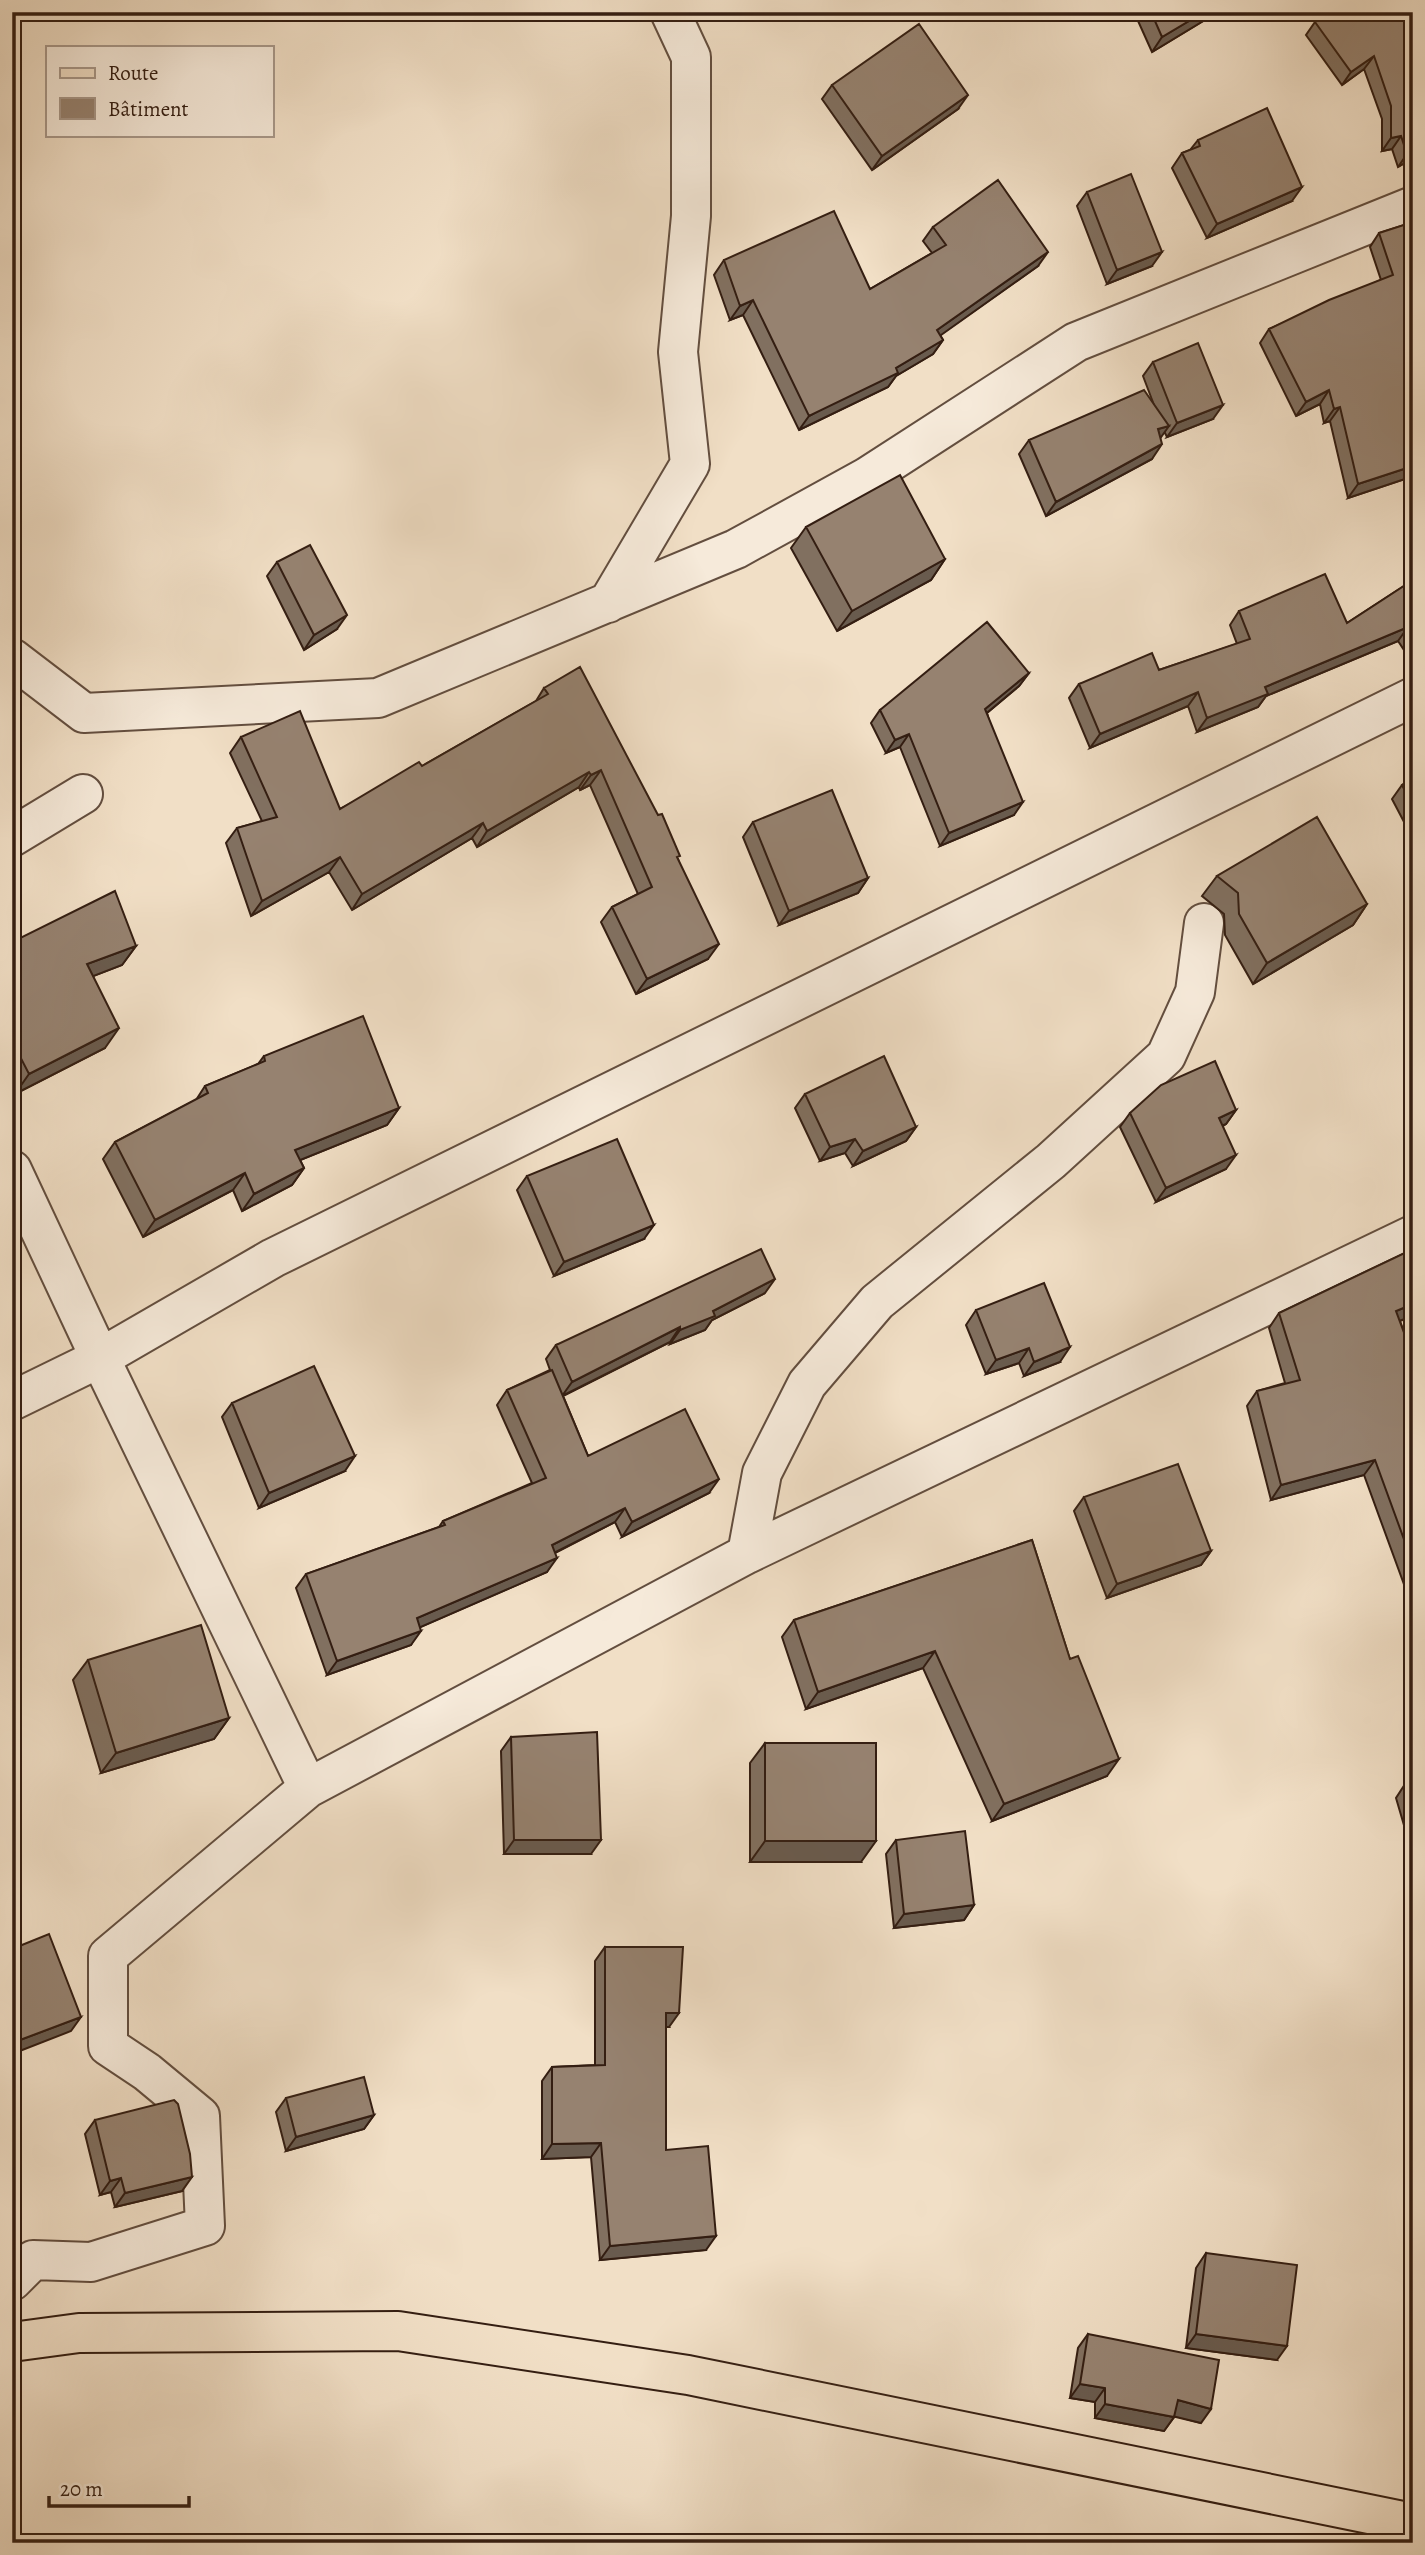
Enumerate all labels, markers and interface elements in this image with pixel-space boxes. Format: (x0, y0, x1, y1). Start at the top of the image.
legend (46, 46, 273, 136)
text: Route (108, 59, 158, 87)
text: Bâtiment (108, 95, 189, 123)
scale bar (49, 2464, 189, 2508)
text: 20 m (60, 2475, 103, 2503)

